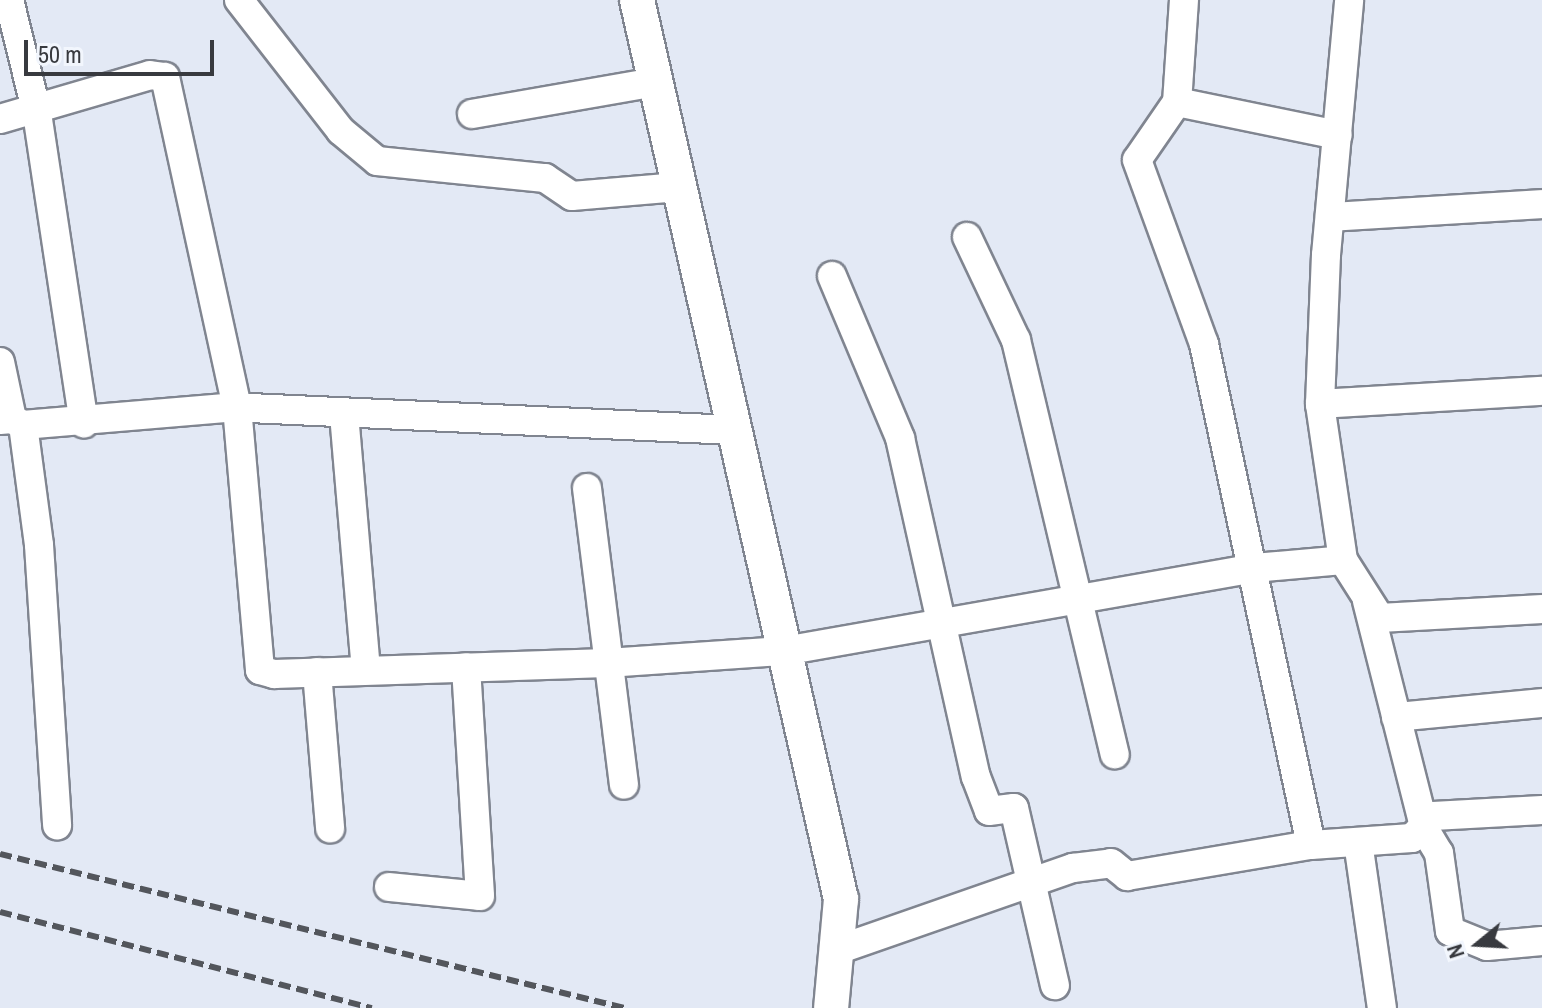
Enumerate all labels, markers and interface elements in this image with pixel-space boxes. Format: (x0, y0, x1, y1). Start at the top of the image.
scale bar (28, 24, 218, 74)
text: 50 m (38, 38, 82, 70)
north arrow (1438, 904, 1518, 984)
text: N (1439, 941, 1471, 962)

